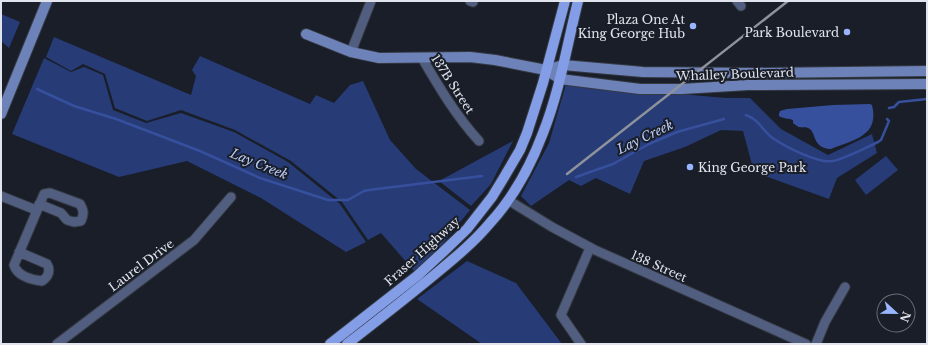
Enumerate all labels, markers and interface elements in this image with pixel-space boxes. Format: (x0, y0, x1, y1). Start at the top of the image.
place label: Plaza One At King George Hub (578, 12, 685, 41)
marker: Plaza One At King George Hub (688, 21, 698, 31)
place label: Park Boulevard (745, 25, 839, 40)
marker: Park Boulevard (842, 27, 852, 37)
street label: 137B Street (428, 52, 478, 117)
street label: Whalley Boulevard (675, 64, 794, 84)
water label: Lay Creek (613, 116, 676, 158)
water label: Lay Creek (227, 144, 291, 183)
place label: King George Park (698, 160, 807, 175)
marker: King George Park (685, 162, 695, 172)
street label: Fraser Highway (381, 213, 463, 289)
street label: Laurel Drive (106, 236, 177, 294)
street label: 138 Street (629, 247, 690, 285)
north arrow (876, 293, 916, 333)
text: N (897, 309, 914, 325)

